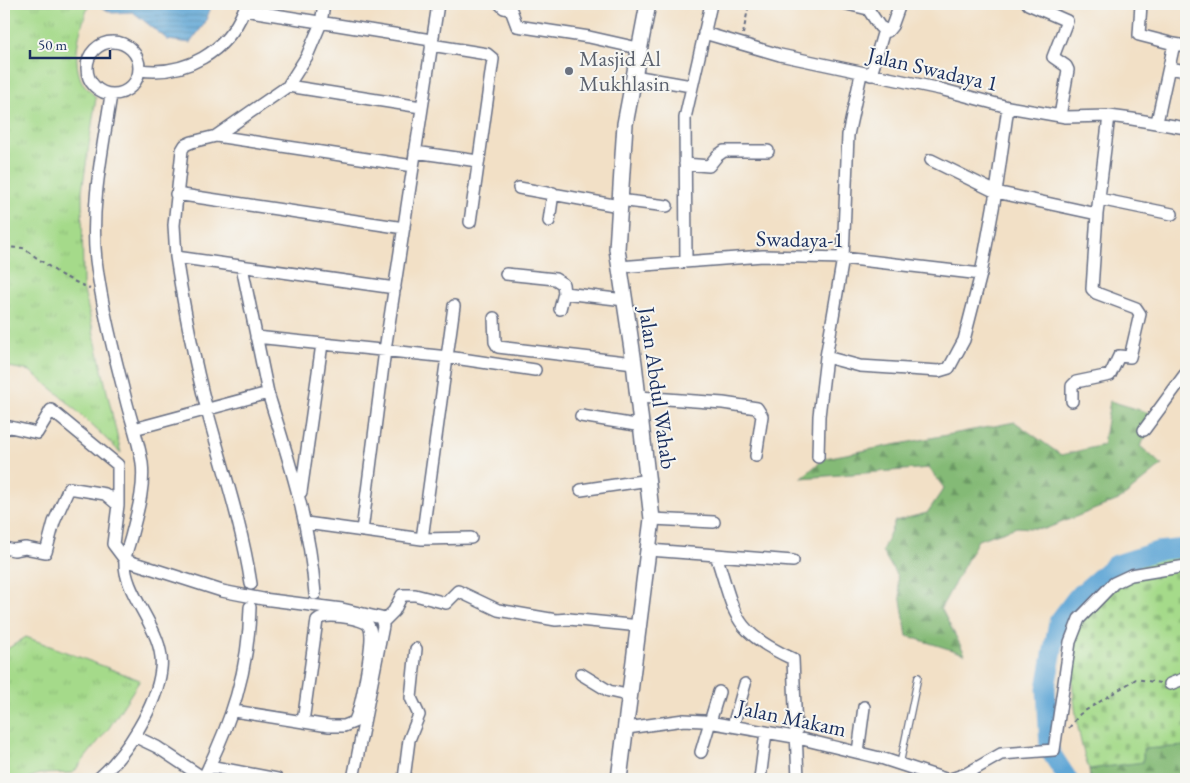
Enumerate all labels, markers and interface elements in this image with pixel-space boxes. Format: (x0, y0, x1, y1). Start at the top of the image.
scale bar (30, 28, 110, 60)
text: 50 m (38, 35, 67, 54)
street label: Jalan Swadaya 1 (863, 39, 1001, 98)
place label: Masjid Al Mukhlasin (579, 44, 671, 98)
marker: Masjid Al Mukhlasin (563, 65, 575, 77)
street label: Swadaya-1 (756, 224, 844, 254)
street label: Jalan Abdul Wahab (632, 303, 684, 471)
street label: Jalan Makam (733, 692, 849, 744)

